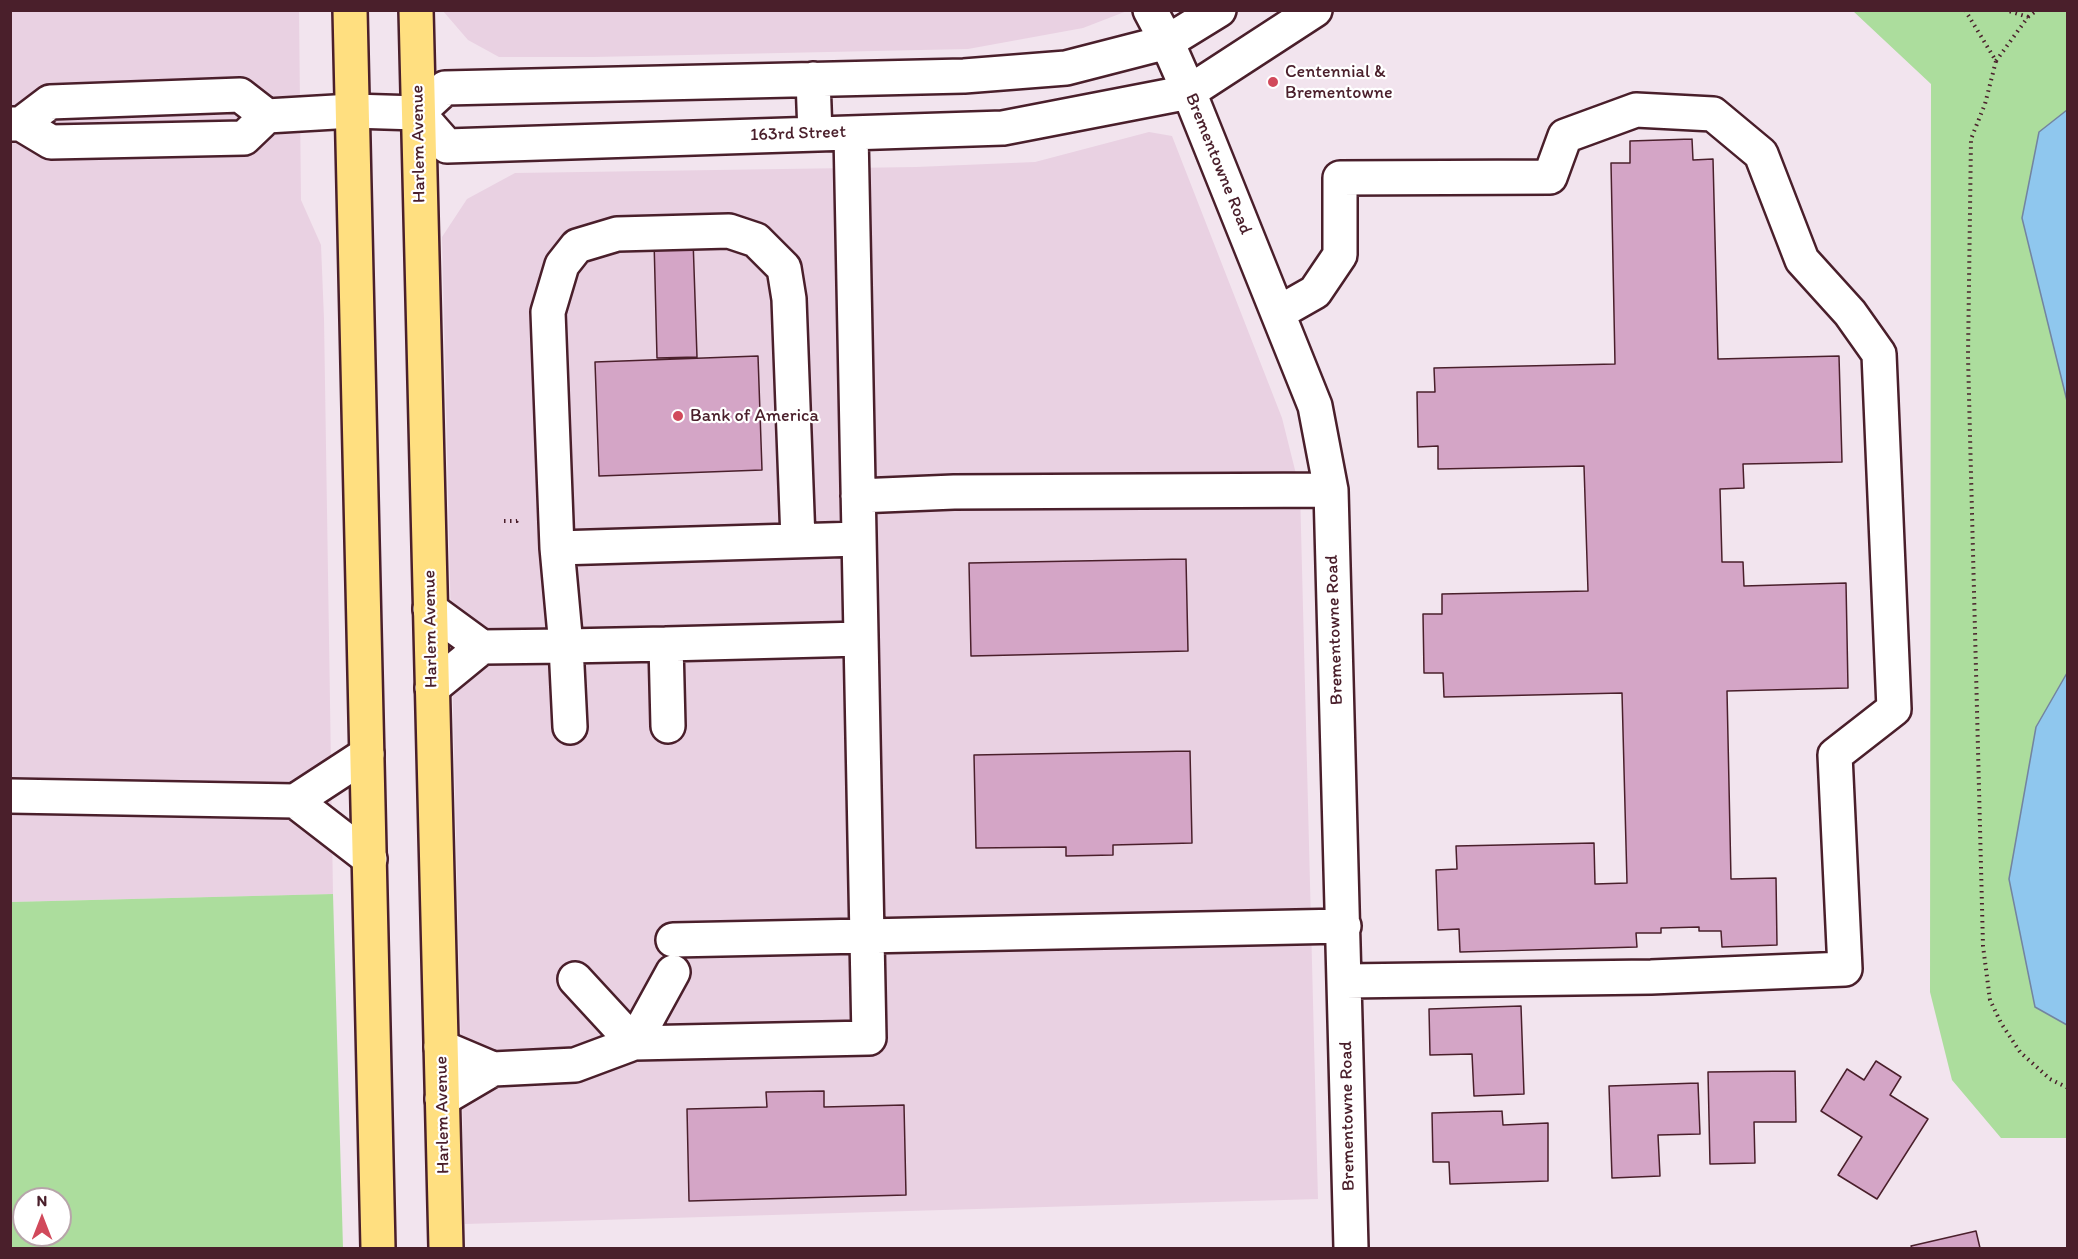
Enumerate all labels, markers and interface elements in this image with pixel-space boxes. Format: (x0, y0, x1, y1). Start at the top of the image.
place label: Centennial & Brementowne (1285, 61, 1393, 104)
marker: Centennial & Brementowne (1266, 75, 1280, 89)
street label: Harlem Avenue (407, 85, 431, 203)
street label: Brementowne Road (1180, 90, 1256, 238)
street label: 163rd Street (750, 122, 846, 146)
place label: Bank of America (690, 405, 819, 427)
marker: Bank of America (671, 409, 685, 423)
street label: Brementowne Road (1322, 554, 1348, 706)
street label: Harlem Avenue (419, 570, 443, 688)
street label: Brementowne Road (1336, 1041, 1360, 1191)
street label: Harlem Avenue (431, 1056, 455, 1174)
north arrow (12, 1187, 72, 1247)
text: N (37, 1191, 47, 1210)

